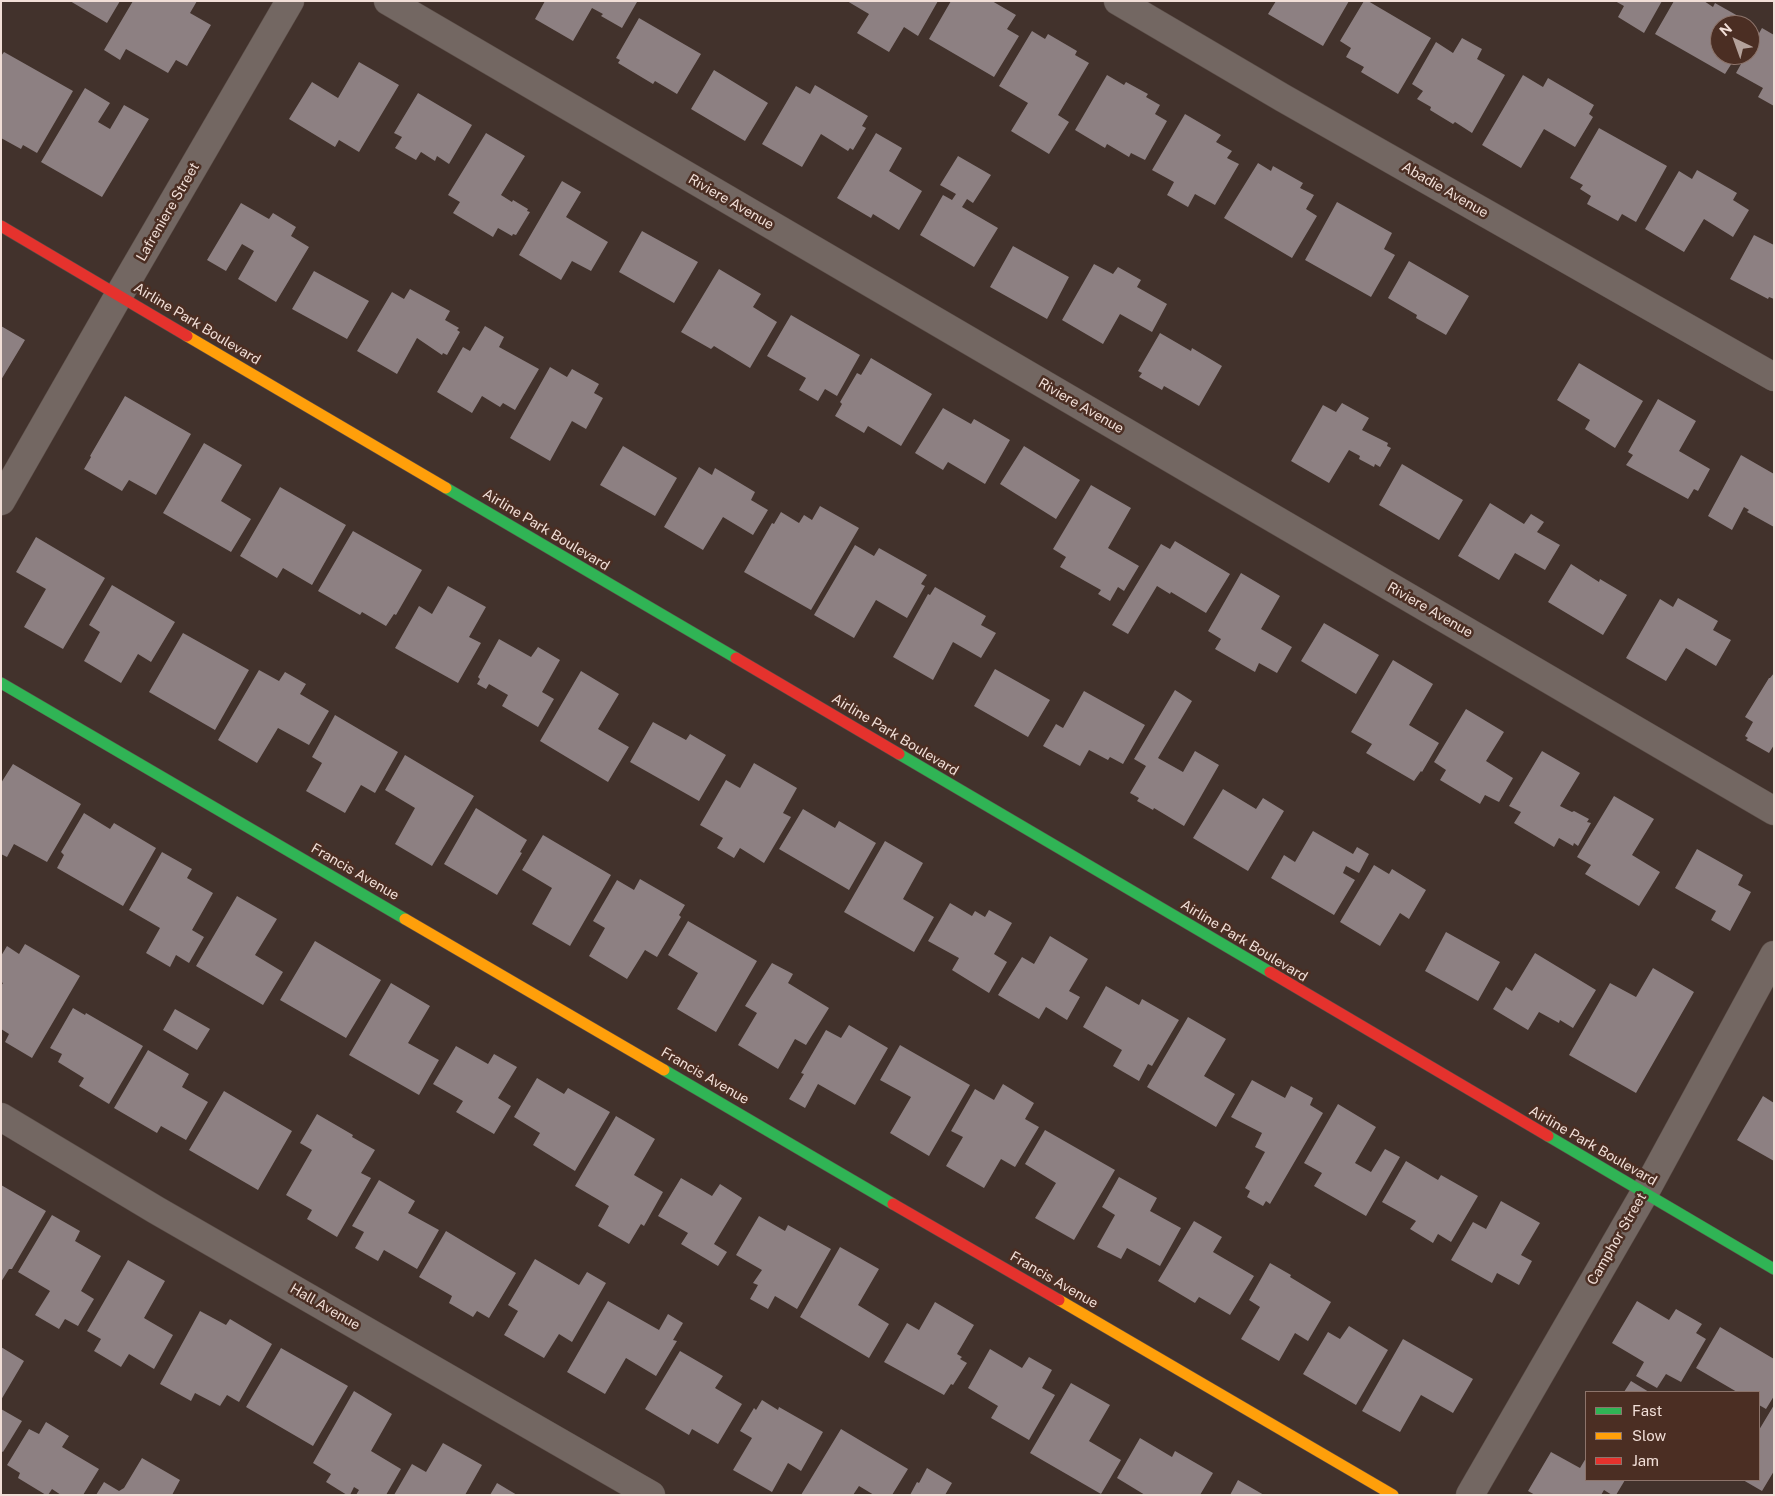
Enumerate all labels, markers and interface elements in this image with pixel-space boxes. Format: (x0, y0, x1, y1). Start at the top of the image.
north arrow (1710, 15, 1760, 65)
text: N (1716, 20, 1735, 39)
street label: Abadie Avenue (1399, 158, 1491, 222)
street label: Lafreniere Street (133, 160, 203, 264)
street label: Riviere Avenue (685, 171, 777, 233)
street label: Airline Park Boulevard (131, 279, 263, 369)
street label: Riviere Avenue (1035, 375, 1127, 437)
street label: Airline Park Boulevard (480, 485, 612, 575)
street label: Riviere Avenue (1384, 579, 1476, 641)
street label: Airline Park Boulevard (829, 690, 961, 780)
street label: Francis Avenue (308, 840, 402, 904)
street label: Airline Park Boulevard (1178, 896, 1310, 986)
street label: Francis Avenue (658, 1044, 752, 1108)
street label: Airline Park Boulevard (1526, 1102, 1660, 1190)
street label: Camphor Street (1584, 1190, 1650, 1288)
street label: Francis Avenue (1007, 1248, 1101, 1312)
street label: Hall Avenue (287, 1280, 363, 1334)
legend (1585, 1391, 1760, 1481)
text: Fast (1632, 1402, 1662, 1419)
text: Slow (1632, 1427, 1666, 1444)
text: Jam (1632, 1452, 1659, 1469)

